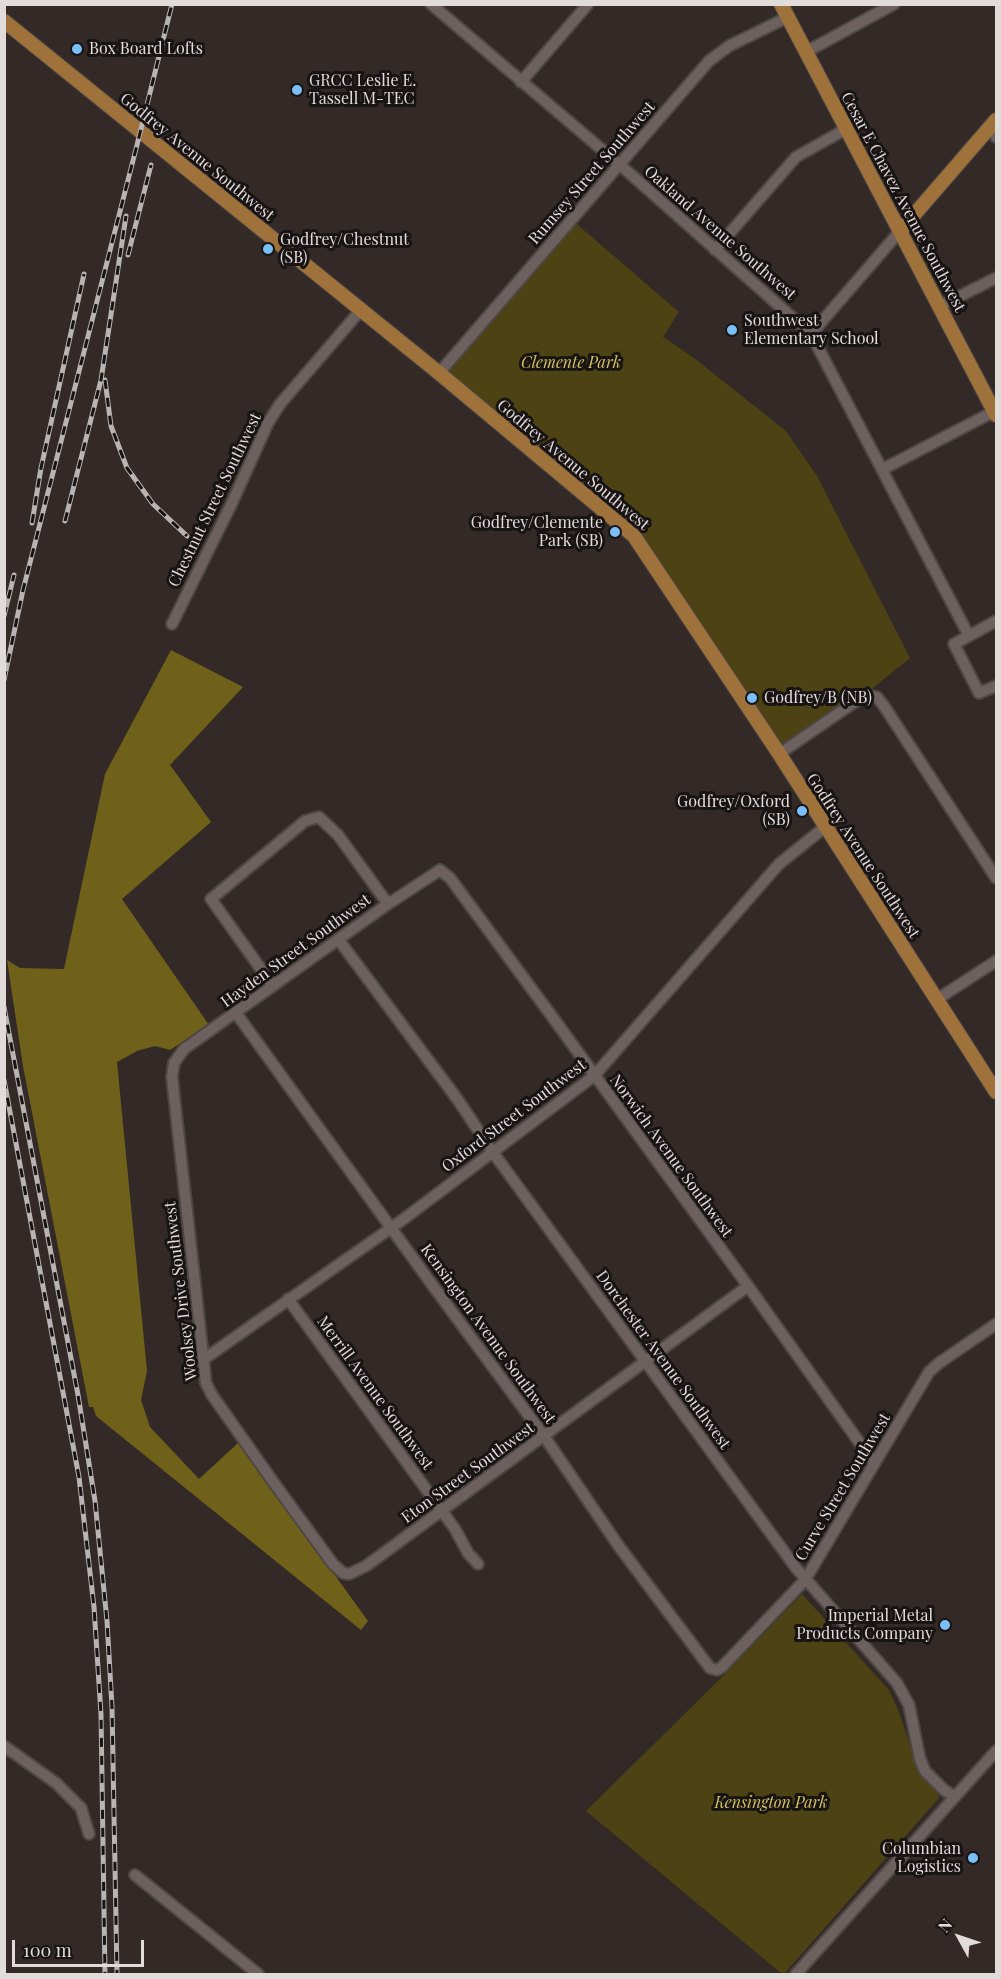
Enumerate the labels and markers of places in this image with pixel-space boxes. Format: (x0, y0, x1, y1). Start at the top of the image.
place label: Box Board Lofts (89, 39, 203, 59)
marker: Box Board Lofts (70, 42, 84, 56)
place label: GRCC Leslie E. Tassell M-TEC (309, 71, 416, 109)
marker: GRCC Leslie E. Tassell M-TEC (290, 83, 304, 97)
place label: Godfrey/Chestnut (SB) (280, 230, 409, 268)
marker: Godfrey/Chestnut (SB) (261, 242, 275, 256)
place label: Southwest Elementary School (744, 311, 879, 349)
marker: Southwest Elementary School (725, 323, 739, 337)
place label: Godfrey/Clemente Park (SB) (471, 513, 603, 551)
marker: Godfrey/Clemente Park (SB) (608, 525, 622, 539)
place label: Godfrey/B (NB) (764, 688, 872, 708)
marker: Godfrey/B (NB) (745, 691, 759, 705)
place label: Godfrey/Oxford (SB) (677, 792, 790, 830)
marker: Godfrey/Oxford (SB) (795, 804, 809, 818)
place label: Imperial Metal Products Company (796, 1606, 933, 1644)
marker: Imperial Metal Products Company (938, 1618, 952, 1632)
place label: Columbian Logistics (882, 1839, 961, 1877)
marker: Columbian Logistics (966, 1851, 980, 1865)

